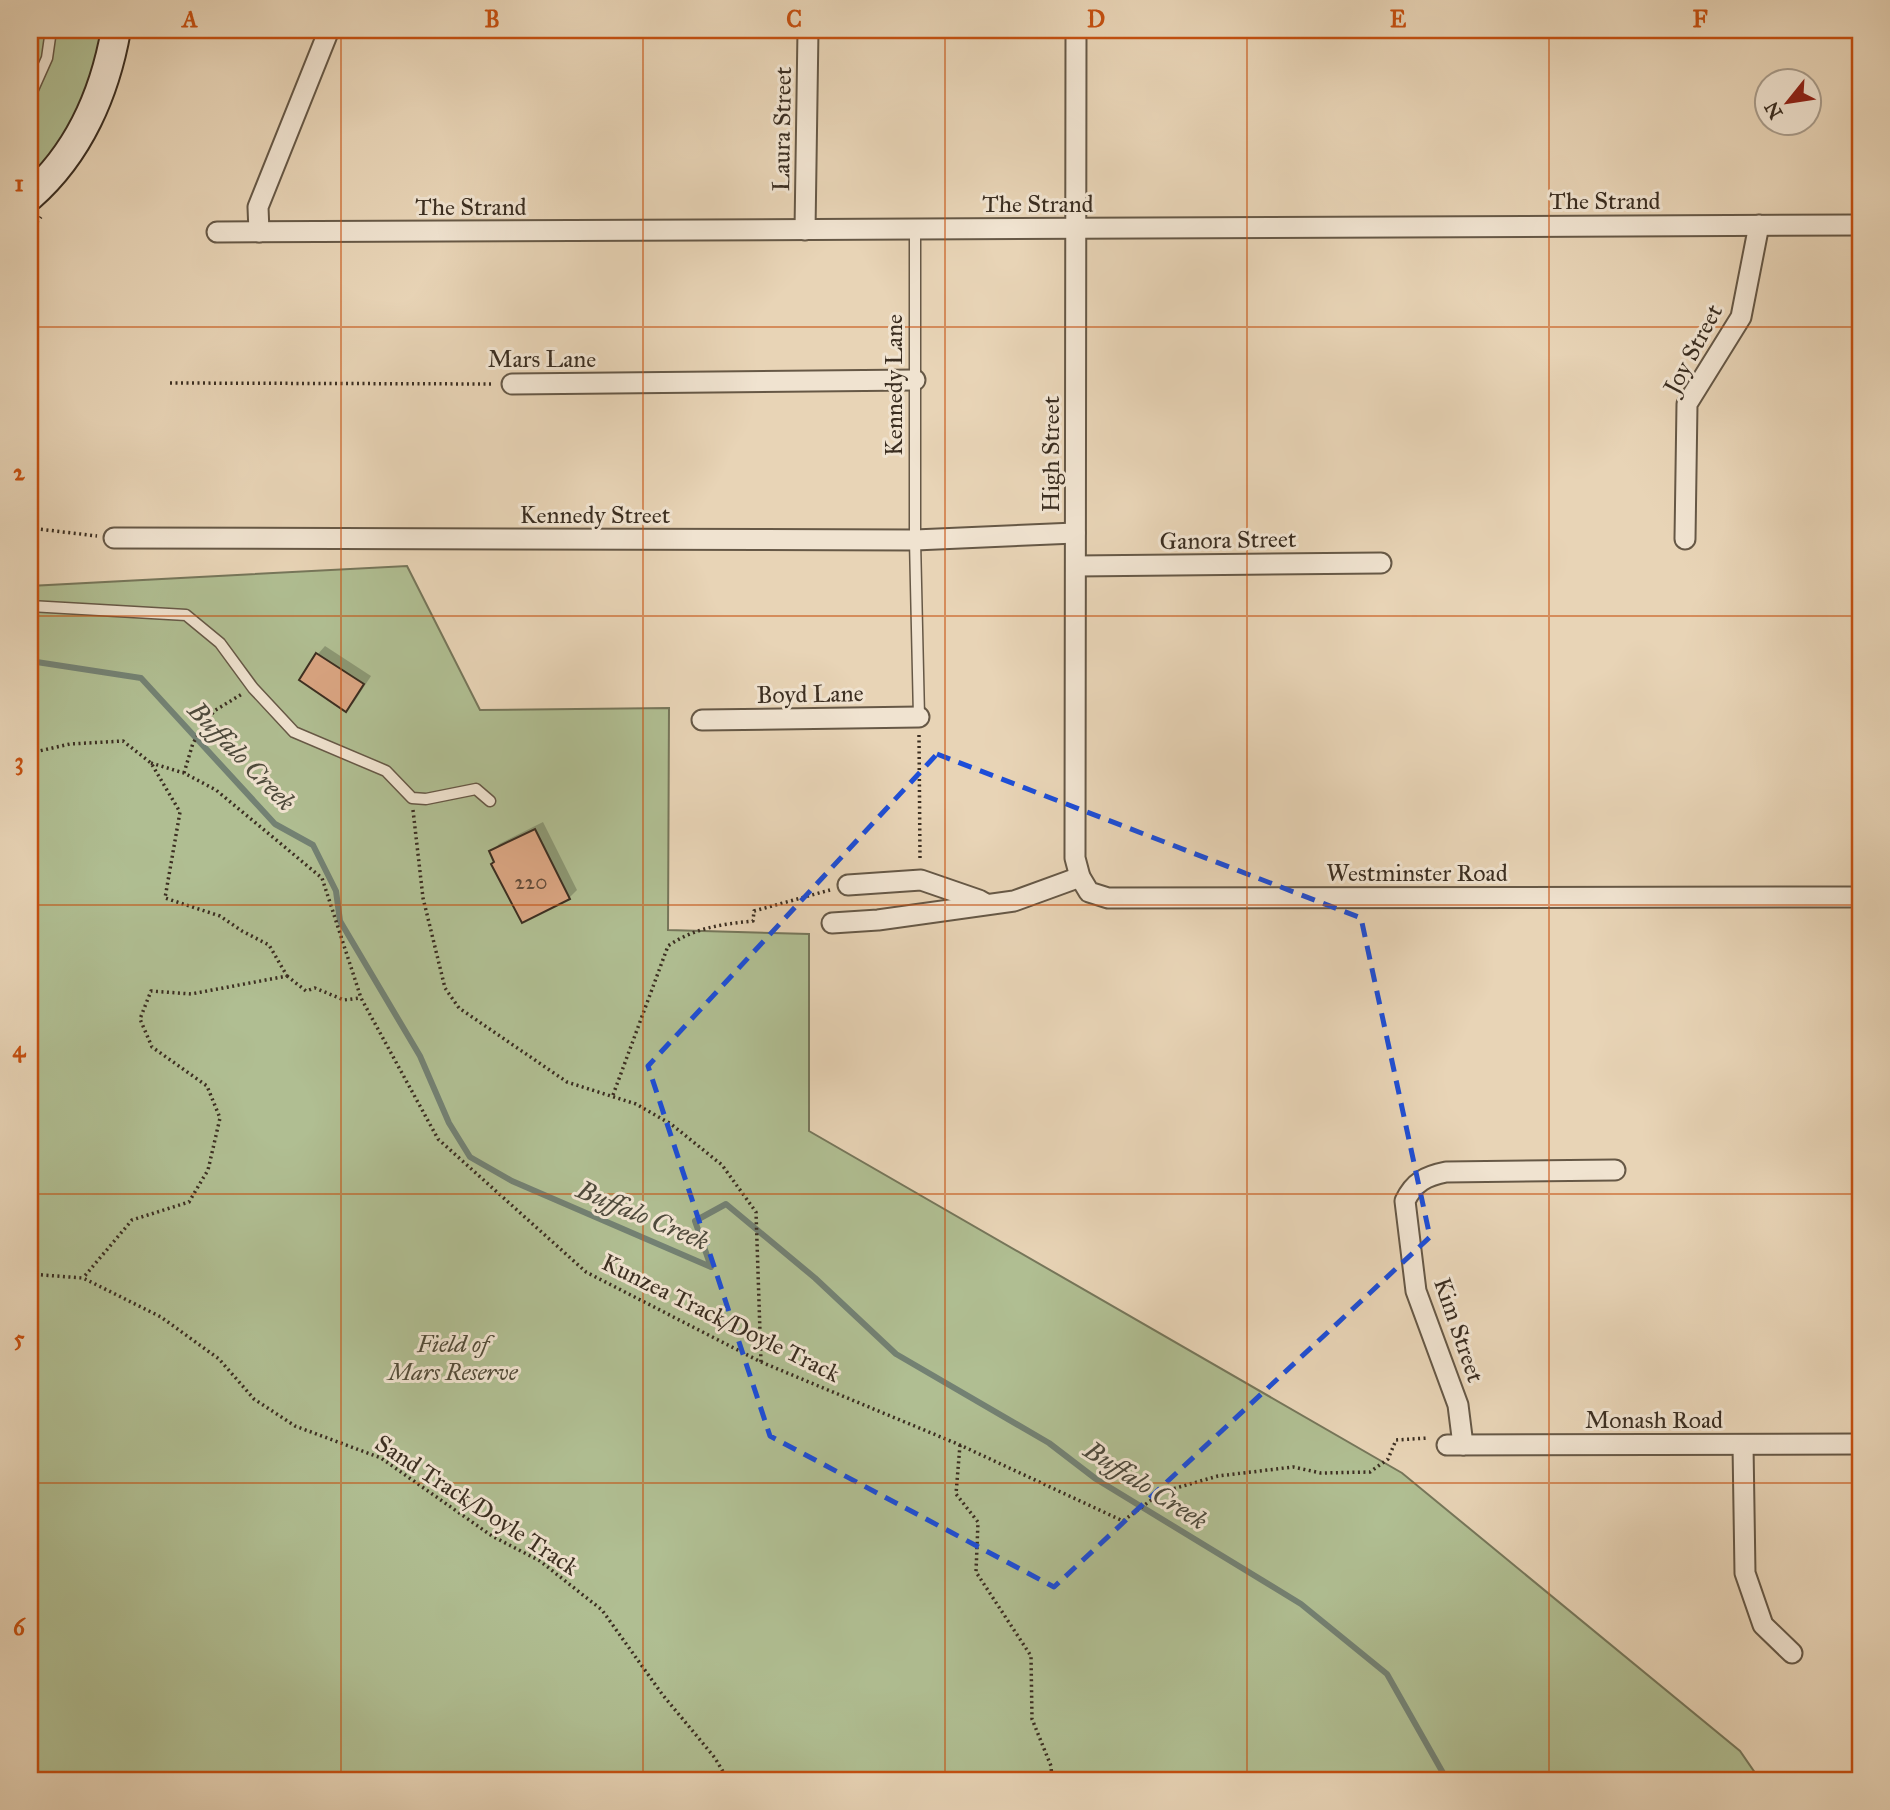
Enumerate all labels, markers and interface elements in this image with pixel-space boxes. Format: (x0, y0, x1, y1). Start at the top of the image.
text: A (180, 5, 198, 33)
text: B (484, 5, 500, 33)
text: C (786, 5, 802, 33)
text: D (1087, 5, 1105, 33)
text: E (1390, 5, 1407, 33)
text: F (1692, 5, 1708, 33)
street label: Laura Street (766, 66, 798, 192)
north arrow (1754, 66, 1824, 136)
text: N (1760, 98, 1788, 123)
text: 1 (14, 169, 24, 197)
street label: The Strand (1549, 186, 1661, 216)
street label: The Strand (982, 189, 1094, 219)
street label: The Strand (415, 192, 527, 222)
street label: Joy Street (1656, 299, 1729, 402)
street label: Kennedy Lane (879, 314, 909, 456)
street label: Mars Lane (488, 344, 596, 374)
street label: High Street (1036, 395, 1066, 512)
text: 2 (13, 458, 25, 486)
street label: Kennedy Street (520, 500, 671, 530)
street label: Ganora Street (1159, 524, 1297, 556)
street label: Boyd Lane (756, 678, 864, 710)
water label: Buffalo Creek (180, 694, 303, 819)
text: 3 (14, 747, 24, 776)
street label: Westminster Road (1326, 858, 1508, 888)
house number: 220 (515, 869, 547, 895)
text: 4 (13, 1035, 27, 1063)
water label: Buffalo Creek (571, 1172, 714, 1259)
street label: Kunzea Track/Doyle Track (597, 1247, 846, 1389)
street label: Kim Street (1427, 1274, 1491, 1387)
text: 5 (14, 1324, 25, 1352)
park label: Field of Mars Reserve (386, 1329, 519, 1387)
street label: Monash Road (1585, 1405, 1723, 1435)
street label: Sand Track/Doyle Track (370, 1428, 585, 1583)
water label: Buffalo Creek (1077, 1433, 1214, 1539)
text: 6 (13, 1613, 26, 1641)

